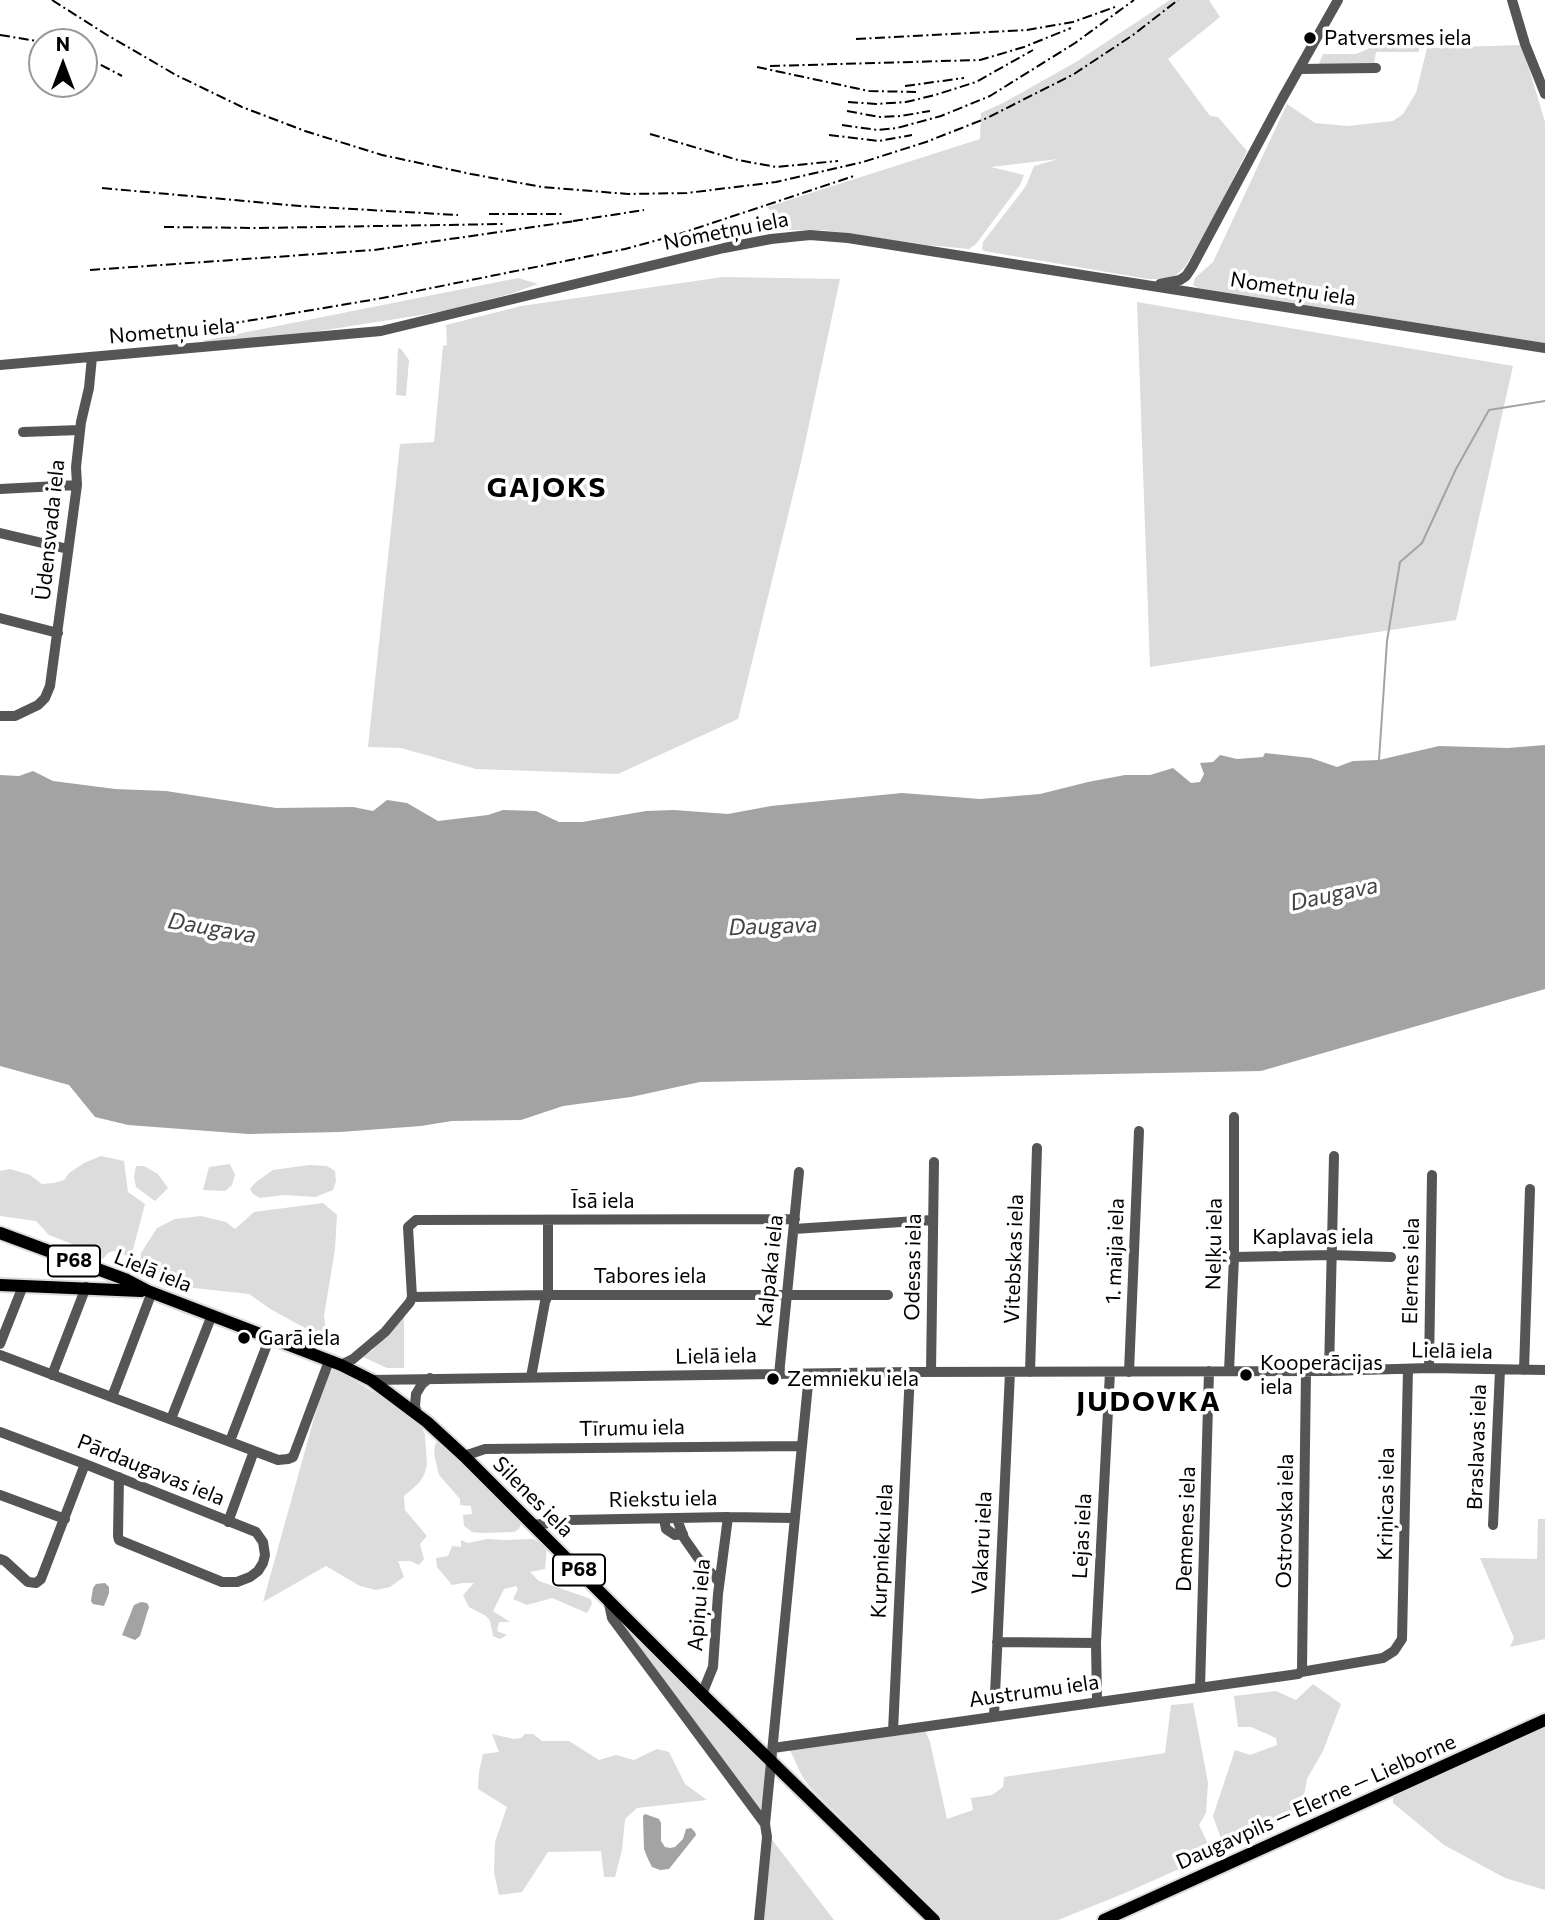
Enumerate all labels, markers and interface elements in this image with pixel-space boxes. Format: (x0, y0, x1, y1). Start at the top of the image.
place label: Patversmes iela (1324, 25, 1472, 51)
north arrow (28, 28, 98, 98)
marker: Patversmes iela (1302, 30, 1318, 46)
text: N (56, 32, 70, 55)
street label: Nometņu iela (661, 207, 791, 255)
street label: Nometņu iela (1228, 267, 1358, 311)
street label: Nometņu iela (108, 313, 236, 349)
street label: Ūdensvada iela (30, 458, 70, 602)
district label: GAJOKS (487, 471, 607, 505)
water label: Daugava (1287, 871, 1381, 917)
water label: Daugava (166, 907, 258, 949)
water label: Daugava (728, 911, 818, 941)
street label: Īsā iela (571, 1188, 635, 1214)
street label: Vitebskas iela (999, 1194, 1029, 1324)
street label: 1. maija iela (1101, 1198, 1129, 1304)
street label: Neļķu iela (1201, 1198, 1227, 1290)
street label: Kalpaka iela (752, 1213, 788, 1329)
street label: Odesas iela (899, 1213, 927, 1321)
street label: Elernes iela (1397, 1217, 1425, 1325)
street label: Kaplavas iela (1252, 1224, 1374, 1250)
street label: Lielā iela (110, 1244, 196, 1298)
road number: P68 (48, 1246, 100, 1276)
street label: Tabores iela (593, 1263, 707, 1289)
place label: Garā iela (258, 1325, 340, 1351)
marker: Garā iela (236, 1330, 252, 1346)
street label: Lielā iela (1411, 1338, 1493, 1364)
street label: Lielā iela (675, 1343, 757, 1369)
place label: Kooperācijas iela (1260, 1350, 1383, 1400)
place label: Zemnieku iela (787, 1366, 919, 1392)
marker: Kooperācijas iela (1238, 1367, 1254, 1383)
marker: Zemnieku iela (765, 1371, 781, 1387)
street label: Braslavas iela (1462, 1383, 1492, 1511)
district label: JUDOVKA (1077, 1385, 1221, 1419)
street label: Tīrumu iela (579, 1414, 685, 1442)
street label: Pārdaugavas iela (74, 1429, 228, 1511)
street label: Kriņicas iela (1372, 1447, 1400, 1561)
street label: Silenes iela (487, 1451, 579, 1543)
street label: Ostrovska iela (1271, 1453, 1299, 1589)
street label: Demenes iela (1171, 1466, 1201, 1592)
street label: Kurpnieku iela (866, 1483, 898, 1619)
street label: Riekstu iela (609, 1485, 717, 1513)
street label: Vakaru iela (967, 1491, 997, 1595)
street label: Lejas iela (1067, 1492, 1097, 1580)
road number: P68 (553, 1554, 605, 1586)
street label: Apiņu iela (682, 1558, 716, 1652)
street label: Austrumu iela (967, 1669, 1101, 1713)
street label: Daugavpils — Elerne — Lielborne (1172, 1729, 1460, 1875)

